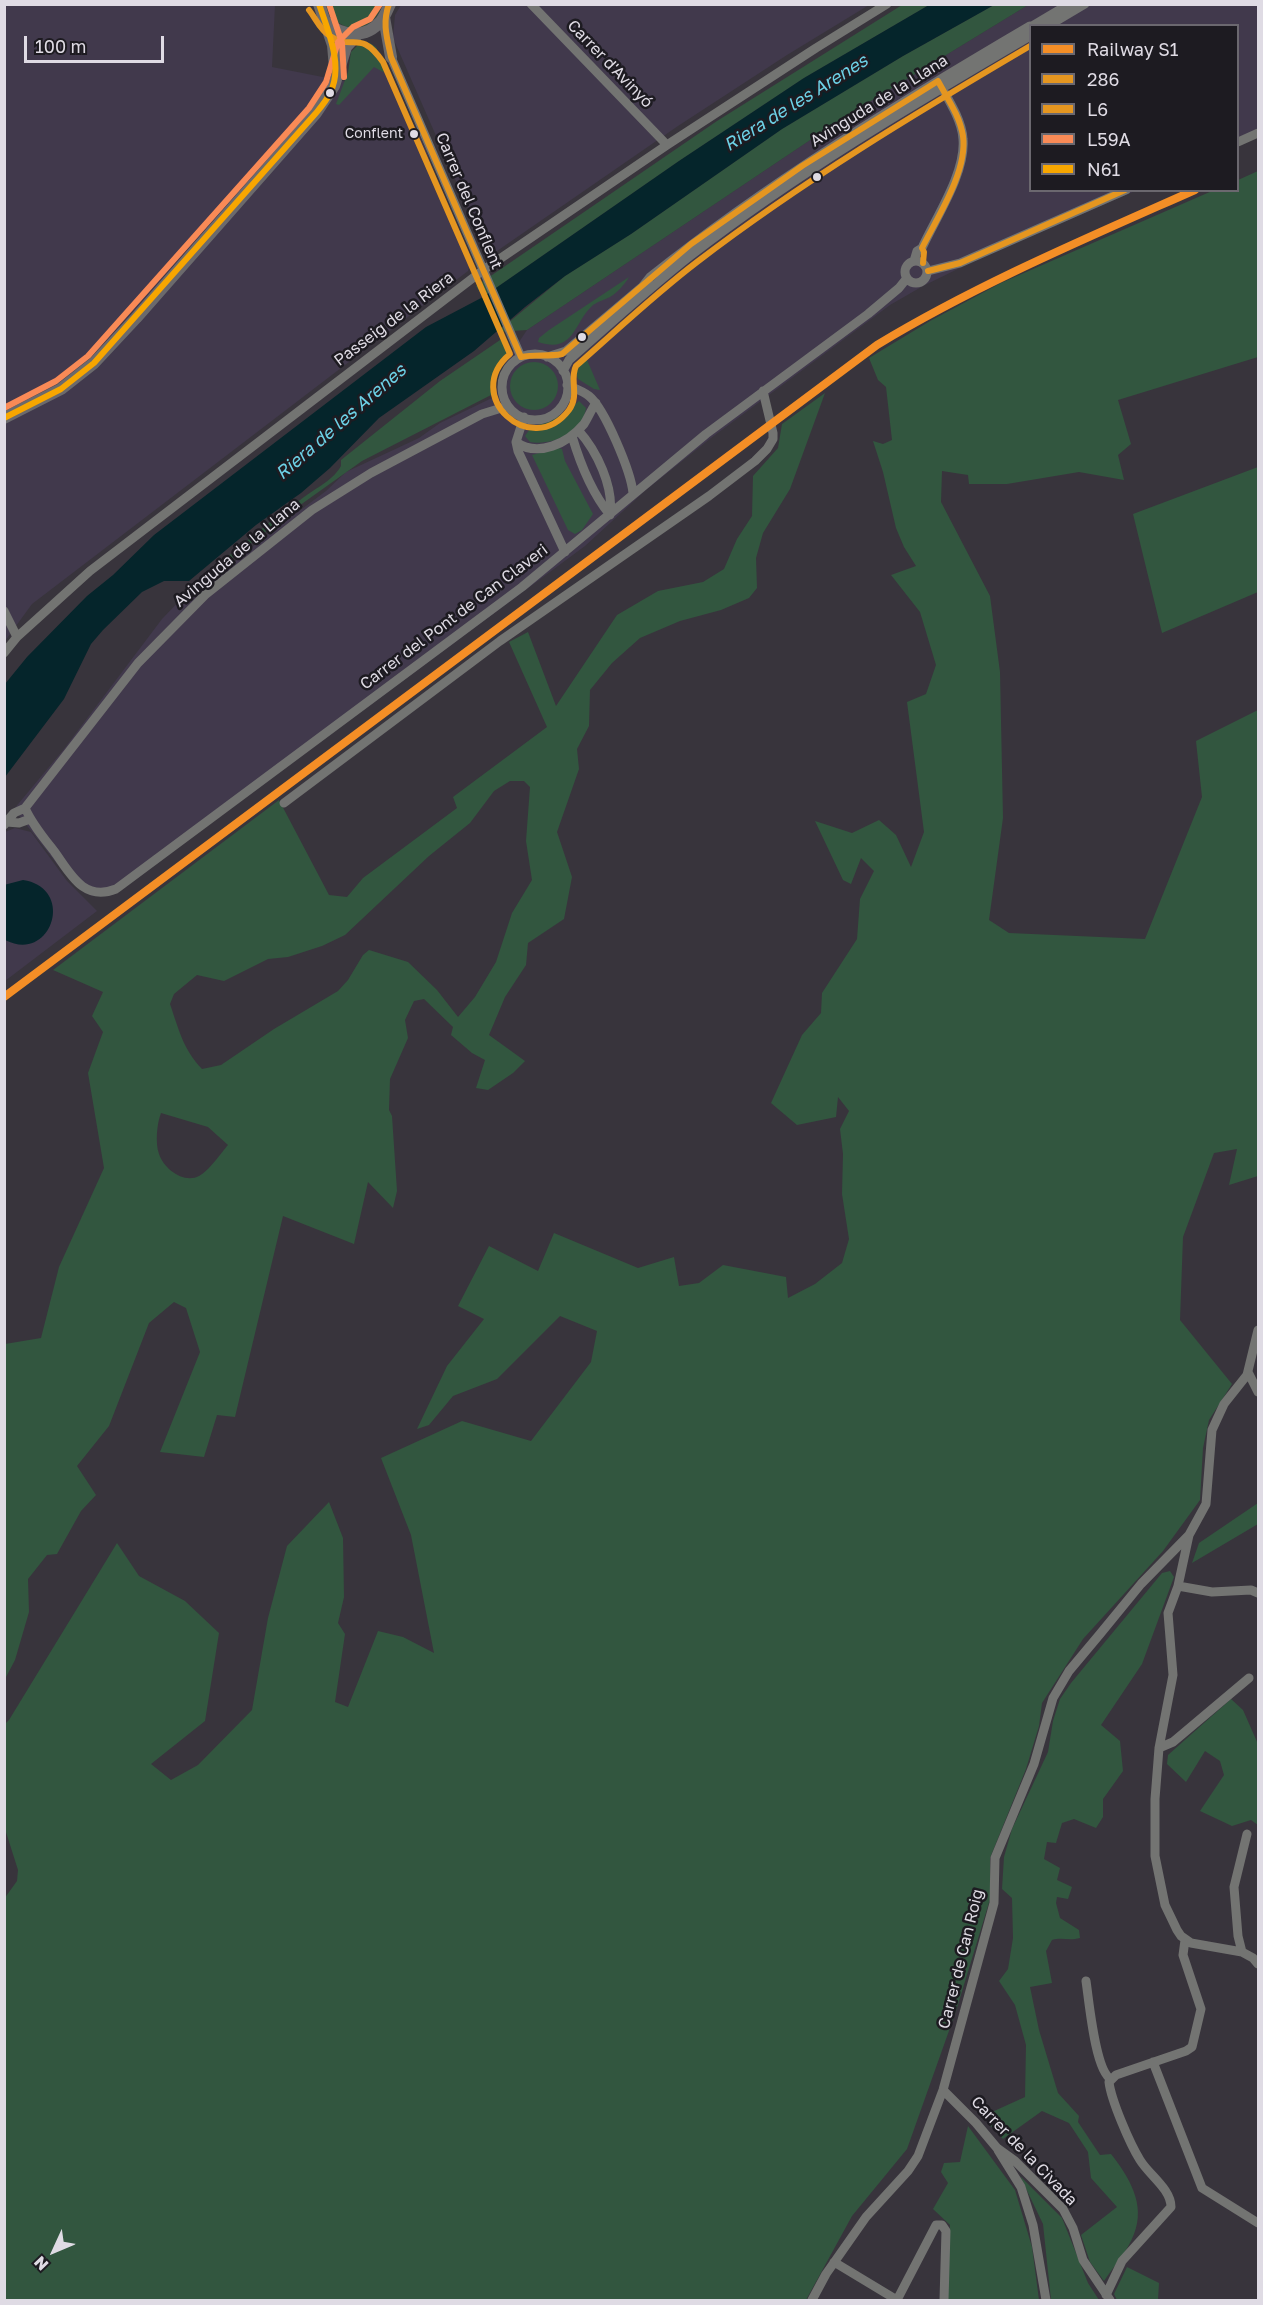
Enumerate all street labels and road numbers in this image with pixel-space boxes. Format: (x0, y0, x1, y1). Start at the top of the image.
street label: Carrer d'Avinyó (563, 16, 657, 112)
street label: Avinguda de la Llana (807, 51, 951, 151)
street label: Carrer del Conflent (432, 130, 506, 272)
street label: Passeig de la Riera (330, 268, 458, 370)
street label: Avinguda de la Llana (170, 495, 304, 611)
street label: Carrer del Pont de Can Claveri (356, 540, 552, 694)
street label: Carrer de Can Roig (934, 1887, 988, 2031)
street label: Carrer de la Civada (967, 2092, 1081, 2210)

